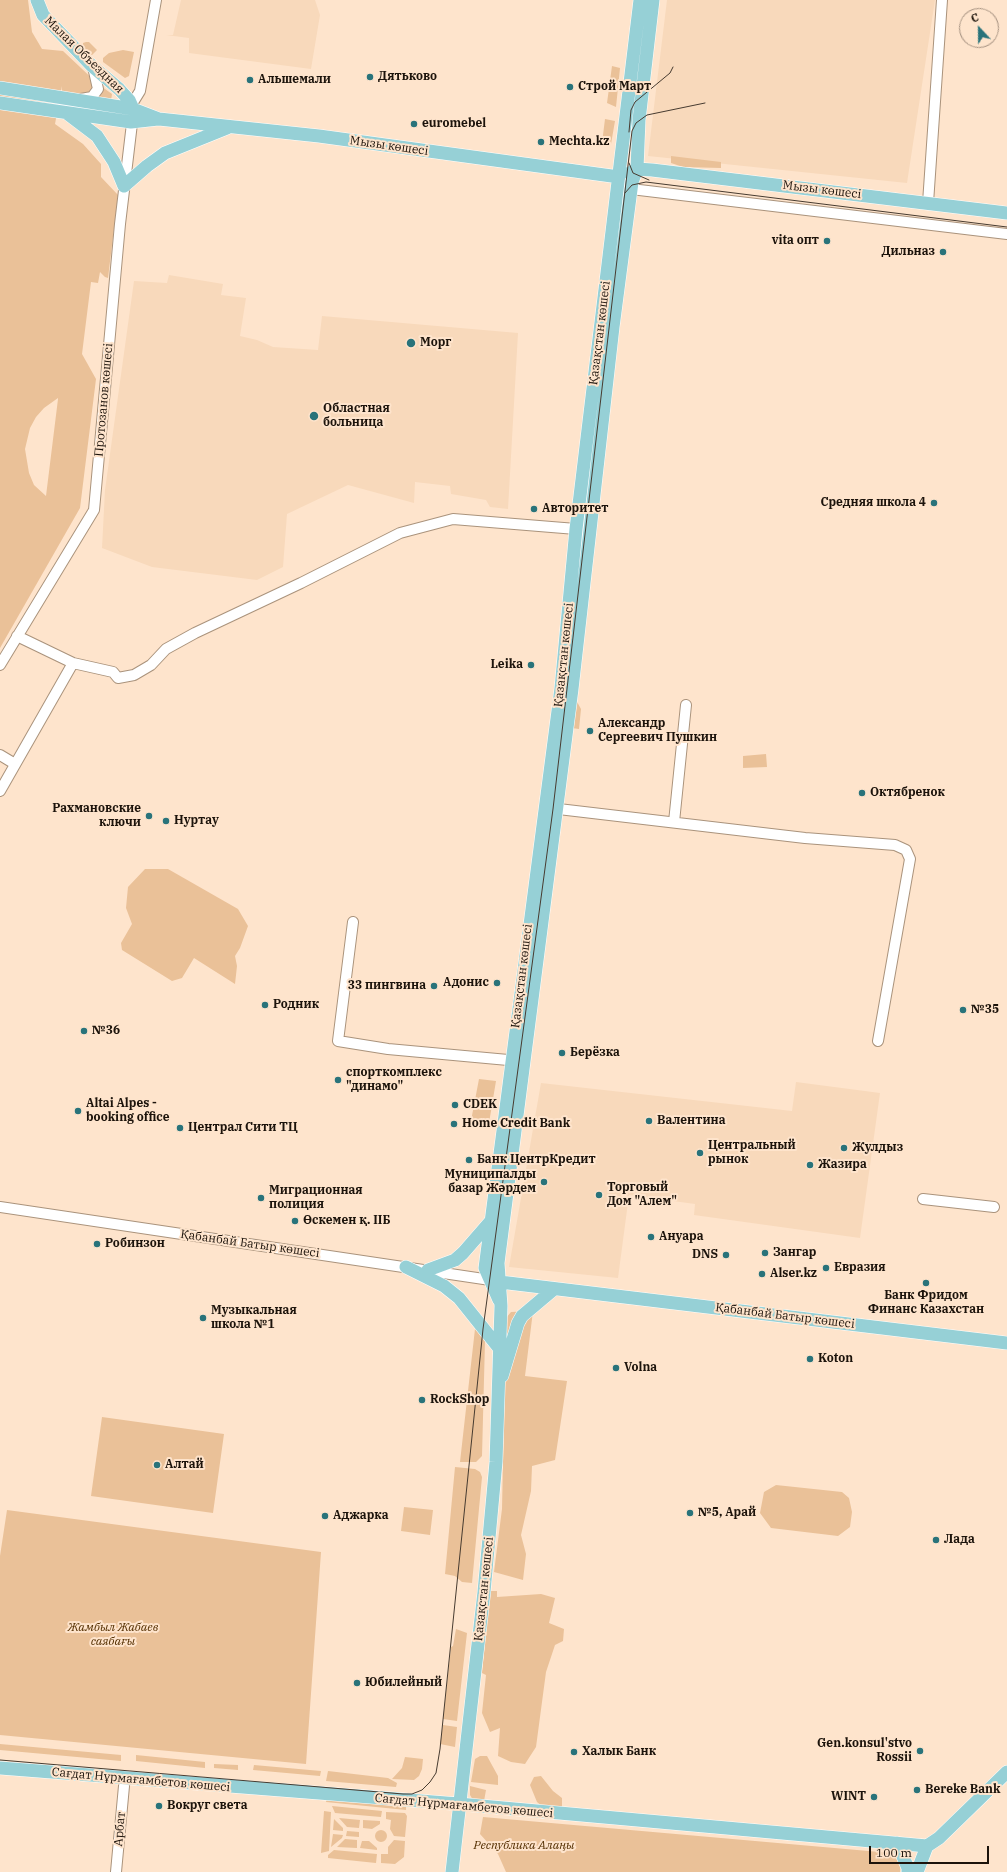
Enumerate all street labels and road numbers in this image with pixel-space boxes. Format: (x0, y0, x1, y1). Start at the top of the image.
street label: Малая Объездная (41, 13, 127, 97)
street label: Мызы көшесі (349, 133, 429, 159)
street label: Мызы көшесі (782, 178, 862, 202)
street label: Қазақстан көшесі (586, 280, 614, 386)
street label: Протозанов көшесі (92, 343, 116, 457)
street label: Қазақстан көшесі (551, 602, 577, 708)
street label: Қазақстан көшесі (508, 923, 536, 1029)
street label: Қабанбай Батыр көшесі (180, 1227, 320, 1261)
street label: Қабанбай Батыр көшесі (714, 1300, 856, 1332)
street label: Қазақстан көшесі (471, 1536, 497, 1642)
street label: Сағдат Нұрмағамбетов көшесі (51, 1765, 231, 1795)
street label: Сағдат Нұрмағамбетов көшесі (374, 1791, 554, 1821)
street label: Арбат (111, 1811, 129, 1847)

